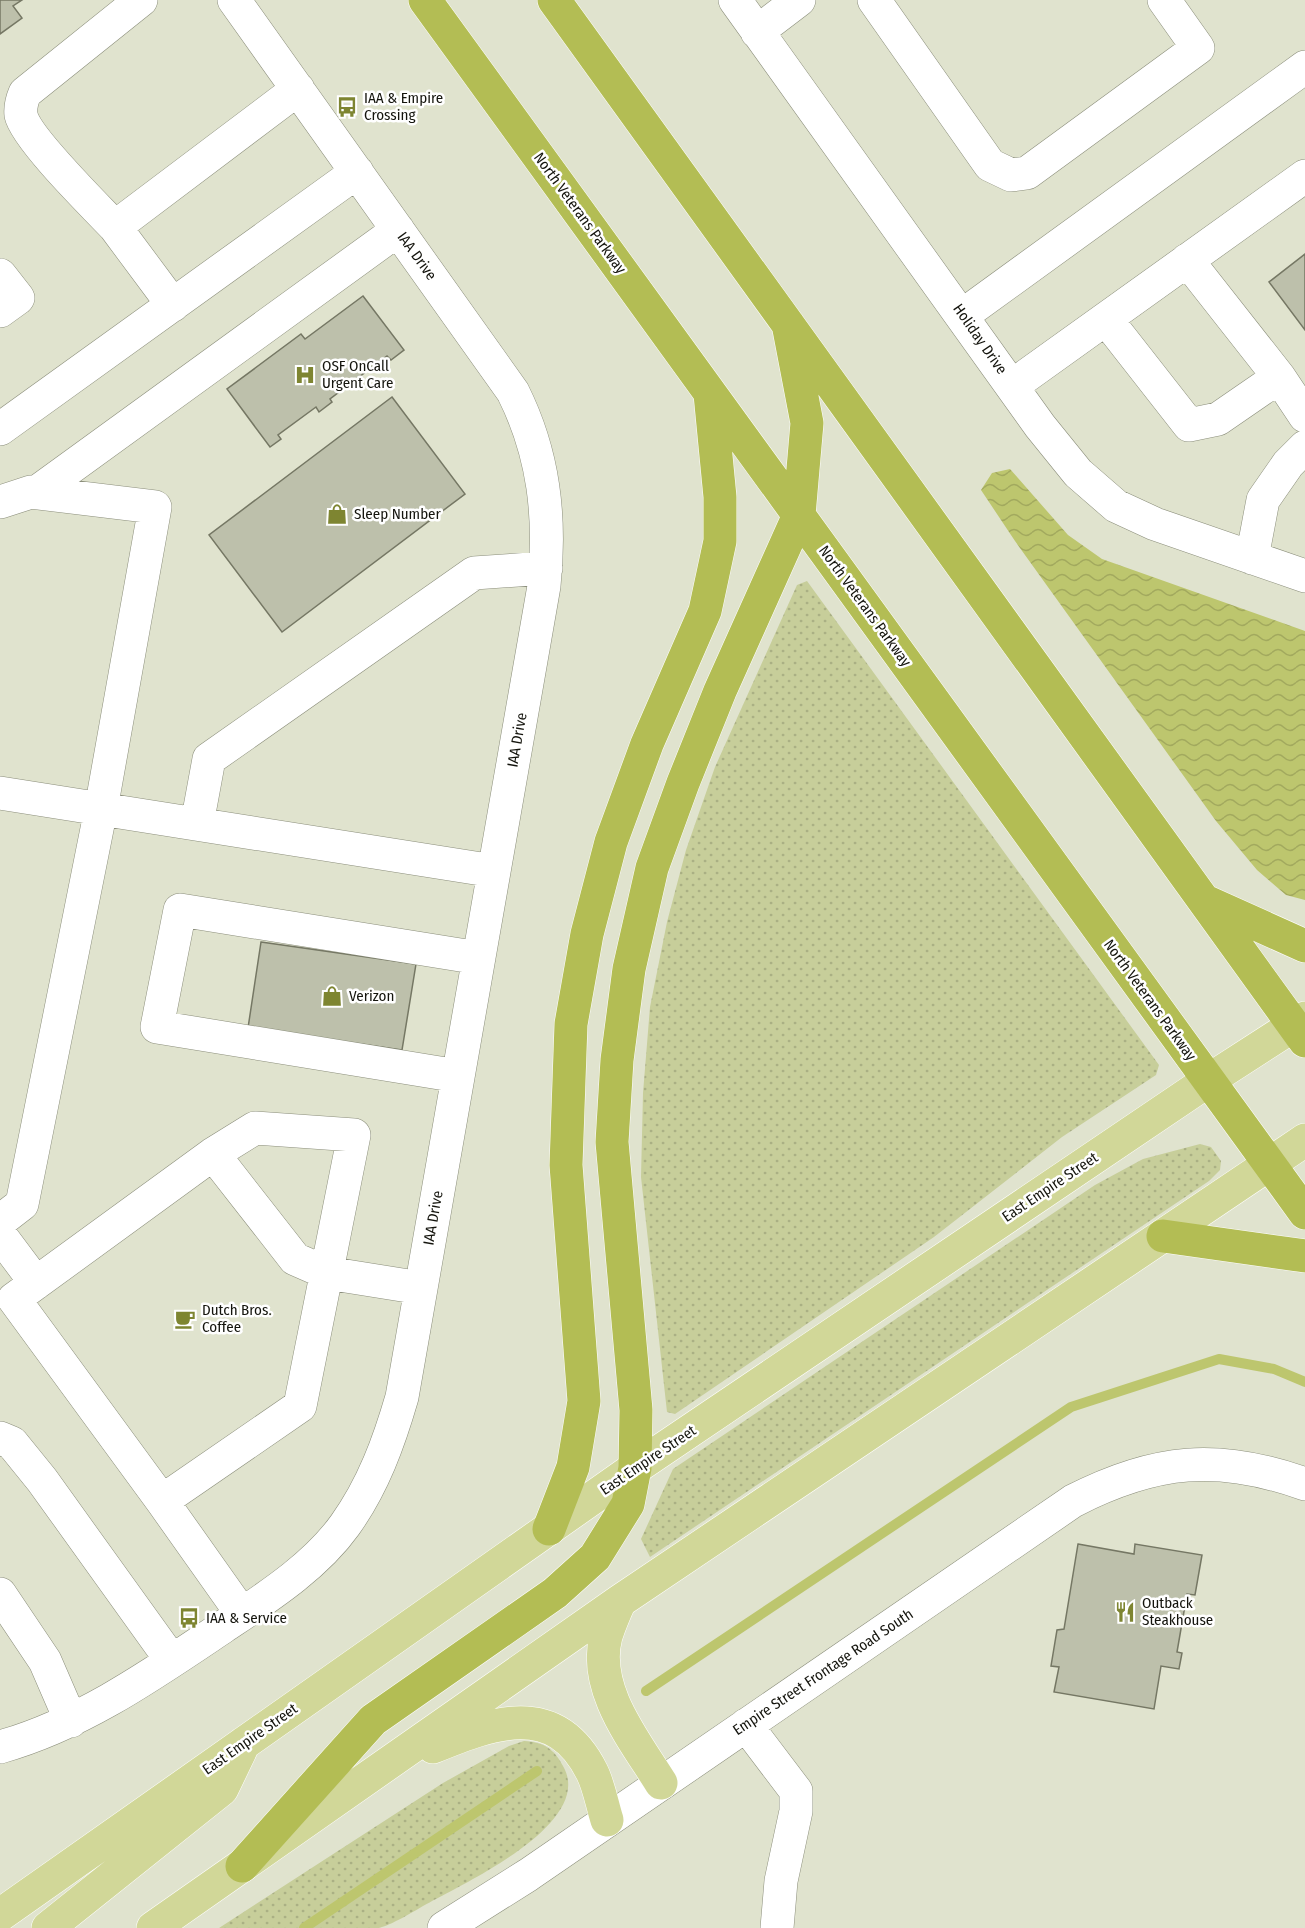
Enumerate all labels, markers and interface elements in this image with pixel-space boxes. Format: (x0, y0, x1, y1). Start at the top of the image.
place label: IAA & Empire Crossing (364, 89, 443, 124)
bus stop icon: IAA & Empire Crossing (335, 95, 359, 119)
street label: North Veterans Parkway (530, 149, 630, 277)
street label: IAA Drive (394, 228, 440, 284)
street label: Holiday Drive (949, 300, 1011, 378)
place label: OSF OnCall Urgent Care (322, 357, 393, 392)
hospital icon: OSF OnCall Urgent Care (293, 363, 317, 387)
shop icon: Sleep Number (325, 502, 349, 526)
place label: Sleep Number (354, 505, 442, 523)
street label: North Veterans Parkway (815, 542, 915, 670)
street label: IAA Drive (503, 711, 531, 769)
street label: North Veterans Parkway (1100, 936, 1200, 1064)
shop icon: Verizon (320, 984, 344, 1008)
place label: Verizon (349, 987, 394, 1005)
street label: East Empire Street (999, 1148, 1101, 1226)
street label: IAA Drive (419, 1189, 447, 1247)
place label: Dutch Bros. Coffee (202, 1301, 272, 1336)
cafe icon: Dutch Bros. Coffee (173, 1307, 197, 1331)
street label: East Empire Street (597, 1421, 699, 1499)
place label: Outback Steakhouse (1142, 1594, 1213, 1629)
restaurant icon: Outback Steakhouse (1113, 1600, 1137, 1624)
street label: Empire Street Frontage Road South (730, 1605, 916, 1739)
bus stop icon: IAA & Service (177, 1606, 201, 1630)
place label: IAA & Service (206, 1609, 287, 1627)
street label: East Empire Street (199, 1700, 301, 1778)

